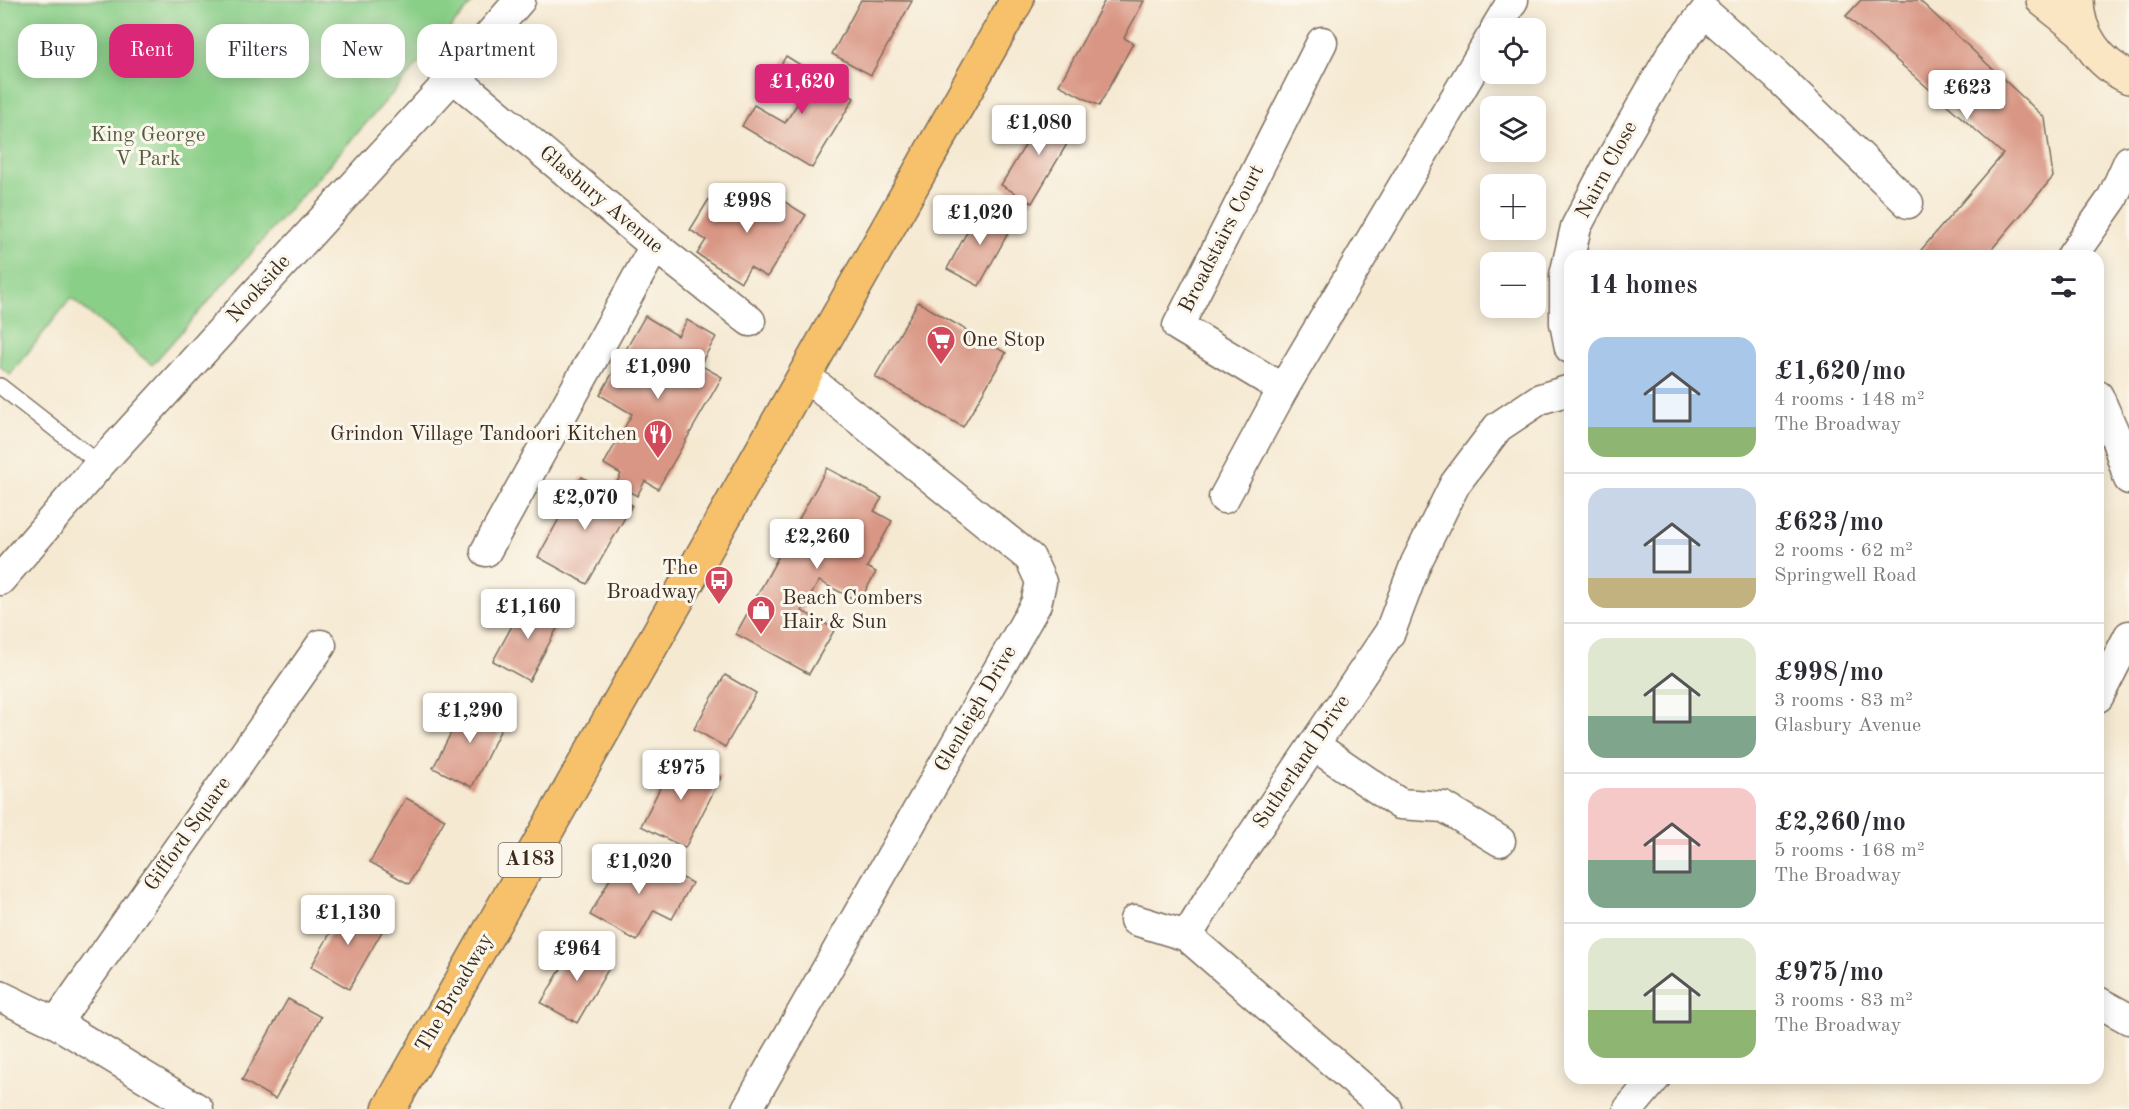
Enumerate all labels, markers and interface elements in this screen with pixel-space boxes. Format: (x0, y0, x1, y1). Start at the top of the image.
map controls (1480, 18, 1546, 318)
button: locate (1480, 18, 1546, 84)
chip: Buy (18, 24, 97, 78)
chip: Rent (109, 24, 194, 78)
chip: Filters (206, 24, 309, 78)
chip: New (321, 24, 405, 78)
chip: Apartment (417, 24, 557, 78)
pin: £1,620 (753, 64, 851, 115)
pin: £623 (1931, 70, 2003, 121)
text: £1,620 (769, 73, 835, 93)
text: £623 (1942, 79, 1992, 99)
button: layers (1480, 96, 1546, 162)
pin: £1,080 (990, 105, 1088, 156)
text: £1,080 (1006, 114, 1072, 134)
street label: Nairn Close (1573, 118, 1641, 222)
park label: King George V Park (91, 125, 205, 170)
street label: Glasbury Avenue (535, 142, 667, 258)
street label: Broadstairs Court (1176, 162, 1268, 316)
button: + (1480, 174, 1546, 240)
pin: £998 (711, 183, 783, 234)
text: £998 (722, 192, 772, 212)
pin: £1,020 (931, 195, 1029, 246)
text: £1,020 (947, 204, 1013, 224)
street label: Nookside (223, 251, 295, 327)
button: − (1480, 252, 1546, 318)
icon: filters (2047, 270, 2080, 303)
text: 14 homes (1588, 273, 1697, 299)
supermarket icon: One Stop (925, 324, 957, 366)
place label: One Stop (962, 330, 1045, 351)
pin: £1,090 (609, 349, 707, 400)
text: £1,090 (625, 358, 691, 378)
text: £1,620/mo (1774, 359, 1906, 385)
icon: home (1636, 361, 1708, 433)
text: 4 rooms · 148 m² (1774, 390, 1924, 410)
text: The Broadway (1774, 415, 1901, 435)
restaurant icon: Grindon Village Tandoori Kitchen (642, 418, 674, 460)
place label: Grindon Village Tandoori Kitchen (330, 424, 637, 445)
pin: £2,070 (536, 480, 634, 531)
text: £2,070 (552, 489, 618, 509)
text: £623/mo (1774, 510, 1884, 536)
icon: home (1636, 512, 1708, 584)
pin: £2,260 (768, 519, 866, 570)
text: £2,260 (784, 528, 850, 548)
text: 2 rooms · 62 m² (1774, 541, 1913, 561)
place label: The Broadway (606, 558, 698, 603)
bus stop icon: The Broadway (703, 564, 735, 606)
text: Springwell Road (1774, 566, 1917, 586)
place label: Beach Combers Hair & Sun (782, 588, 922, 633)
pin: £1,160 (479, 589, 577, 640)
shop icon: Beach Combers Hair & Sun (745, 594, 777, 636)
text: £1,160 (495, 598, 561, 618)
street label: Glenleigh Drive (931, 642, 1021, 776)
text: £998/mo (1774, 660, 1884, 686)
icon: home (1636, 662, 1708, 734)
street label: Sutherland Drive (1250, 691, 1354, 833)
text: 3 rooms · 83 m² (1774, 691, 1913, 711)
pin: £1,290 (421, 693, 519, 744)
text: £1,290 (437, 702, 503, 722)
text: Glasbury Avenue (1774, 716, 1921, 736)
pin: £975 (645, 750, 717, 801)
text: £975 (656, 759, 706, 779)
street label: Gifford Square (141, 773, 235, 895)
text: £2,260/mo (1774, 810, 1906, 836)
icon: home (1636, 812, 1708, 884)
text: 5 rooms · 168 m² (1774, 841, 1924, 861)
road number: A183 (498, 843, 562, 877)
pin: £1,020 (590, 844, 688, 895)
text: £1,020 (606, 853, 672, 873)
text: The Broadway (1774, 866, 1901, 886)
pin: £1,130 (299, 895, 397, 946)
text: £1,130 (315, 904, 381, 924)
street label: The Broadway (413, 930, 497, 1056)
pin: £964 (541, 931, 613, 982)
text: £964 (552, 940, 602, 960)
text: £975/mo (1774, 960, 1884, 986)
icon: home (1636, 962, 1708, 1034)
text: 3 rooms · 83 m² (1774, 991, 1913, 1011)
text: The Broadway (1774, 1016, 1901, 1036)

